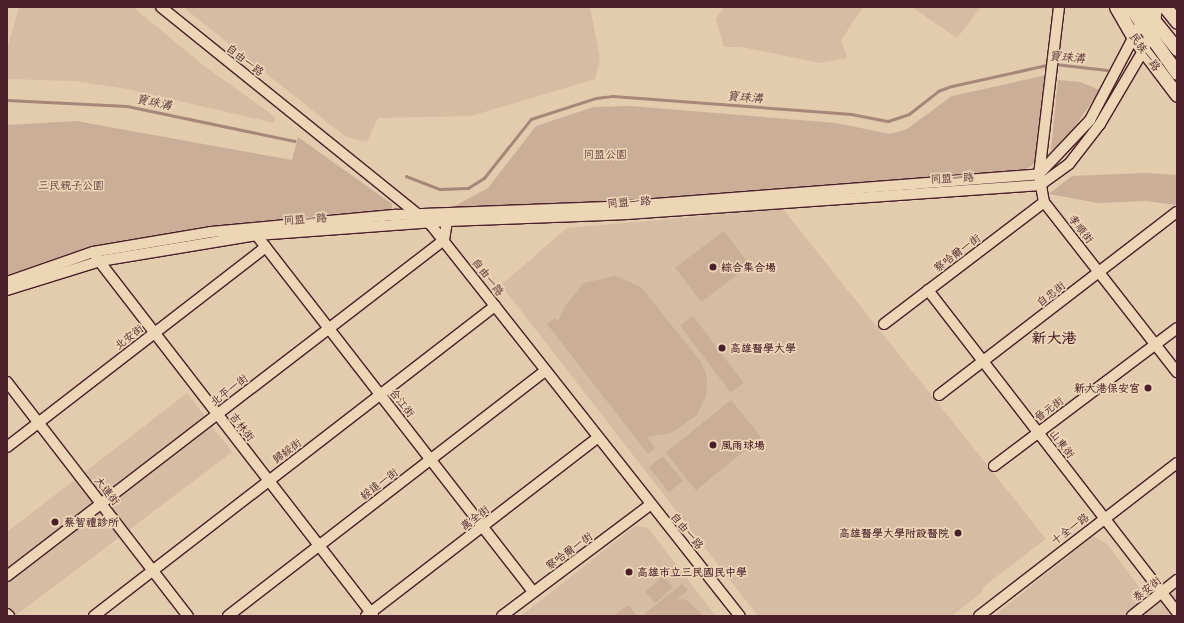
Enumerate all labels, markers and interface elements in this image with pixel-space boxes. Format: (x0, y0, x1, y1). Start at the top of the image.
street label: 民族一路 (1127, 30, 1163, 74)
street label: 自由一路 (224, 41, 266, 79)
water label: 寶珠溝 (1049, 49, 1085, 65)
water label: 寶珠溝 (727, 89, 763, 105)
water label: 寶珠溝 (135, 91, 173, 113)
park label: 同盟公園 (583, 147, 627, 161)
street label: 同盟一路 (930, 170, 974, 186)
park label: 三民親子公園 (38, 178, 104, 192)
street label: 同盟一路 (607, 194, 651, 210)
street label: 同盟一路 (283, 211, 327, 227)
street label: 孝順街 (1066, 212, 1096, 246)
street label: 察哈爾一街 (931, 231, 983, 275)
street label: 自由一路 (469, 256, 507, 298)
place label: 綜合集合場 (721, 260, 776, 274)
marker: 綜合集合場 (708, 262, 718, 272)
street label: 自忠街 (1034, 279, 1068, 309)
street label: 北安街 (112, 322, 146, 352)
district label: 新大港 (1032, 329, 1076, 347)
place label: 高雄醫學大學 (730, 341, 796, 355)
marker: 高雄醫學大學 (717, 343, 727, 353)
street label: 北平一街 (207, 371, 251, 409)
place label: 新大港保安宮 (1074, 381, 1140, 395)
marker: 新大港保安宮 (1143, 383, 1153, 393)
street label: 合江街 (387, 386, 417, 420)
street label: 晉元街 (1032, 394, 1066, 424)
street label: 吉林街 (227, 410, 257, 444)
street label: 山東街 (1047, 427, 1077, 461)
street label: 歸綏街 (270, 436, 304, 466)
place label: 風雨球場 (721, 438, 765, 452)
marker: 風雨球場 (708, 440, 718, 450)
street label: 綏遠一街 (357, 465, 401, 503)
street label: 大連街 (92, 474, 122, 508)
street label: 萬全街 (458, 503, 492, 533)
street label: 自由一路 (668, 510, 706, 552)
street label: 十全一路 (1048, 510, 1092, 548)
place label: 蔡智禮診所 (64, 515, 119, 529)
marker: 蔡智禮診所 (49, 516, 61, 528)
place label: 高雄醫學大學附設醫院 (839, 526, 949, 540)
marker: 高雄醫學大學附設醫院 (952, 527, 964, 539)
street label: 察哈爾一街 (543, 529, 595, 573)
place label: 高雄市立三民國民中學 (637, 565, 747, 579)
marker: 高雄市立三民國民中學 (624, 567, 634, 577)
street label: 泰安街 (1130, 574, 1164, 604)

